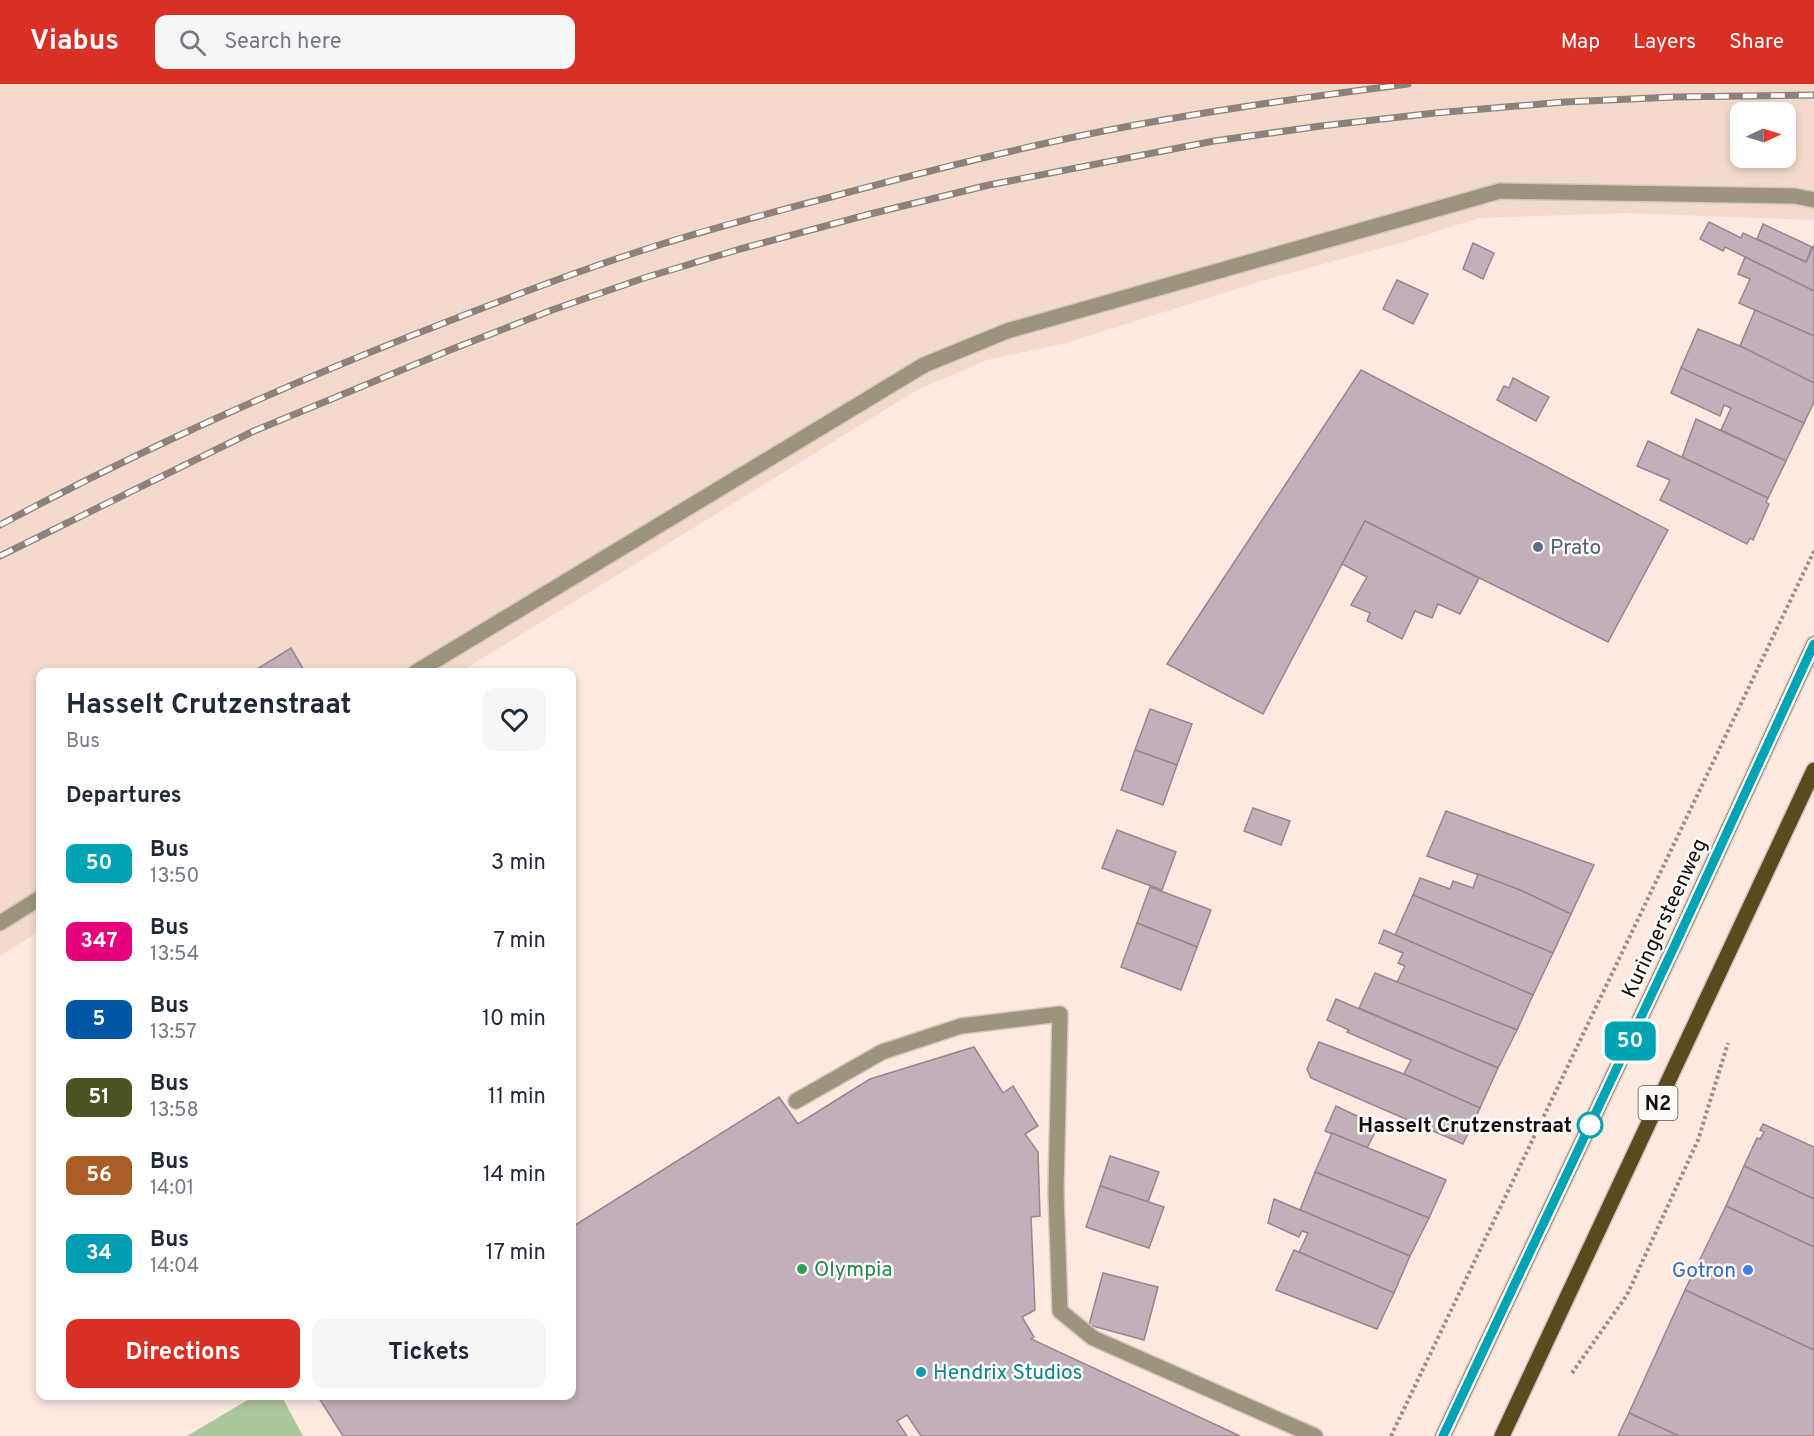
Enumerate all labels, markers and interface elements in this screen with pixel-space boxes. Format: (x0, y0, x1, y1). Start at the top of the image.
search box (155, 15, 575, 69)
text: Viabus (30, 24, 119, 60)
icon: search (176, 26, 209, 59)
text: Search here (224, 29, 342, 56)
text: Map (1561, 29, 1600, 56)
text: Layers (1633, 29, 1696, 56)
text: Share (1729, 29, 1784, 56)
north arrow (1730, 102, 1796, 168)
map controls (1730, 102, 1796, 168)
place label: Prato (1550, 535, 1601, 562)
marker: Prato (1531, 540, 1545, 554)
text: Hasselt Crutzenstraat (66, 688, 351, 724)
button: heart (483, 688, 546, 751)
text: Bus (66, 729, 100, 755)
text: Departures (66, 783, 182, 810)
street label: Kuringersteenweg (1617, 835, 1714, 1003)
text: Bus (150, 837, 189, 864)
text: 50 (86, 850, 112, 877)
text: 3 min (491, 850, 546, 877)
text: 13:50 (150, 864, 199, 890)
text: Bus (150, 915, 189, 942)
text: 347 (80, 928, 118, 955)
text: 7 min (494, 928, 546, 955)
text: 13:54 (150, 942, 199, 968)
text: Bus (150, 993, 189, 1020)
text: 5 (93, 1006, 105, 1033)
text: 10 min (482, 1006, 546, 1033)
text: 13:57 (150, 1020, 197, 1046)
line badge: 50 (1603, 1022, 1657, 1060)
text: 50 (1617, 1028, 1643, 1055)
text: Bus (150, 1071, 189, 1098)
text: 51 (88, 1084, 110, 1111)
text: 11 min (488, 1084, 546, 1111)
road number: N2 (1638, 1086, 1678, 1120)
text: 13:58 (150, 1098, 199, 1124)
marker: Hasselt Crutzenstraat (1577, 1112, 1603, 1138)
place label: Hasselt Crutzenstraat (1358, 1113, 1572, 1140)
text: Bus (150, 1149, 189, 1176)
text: 56 (86, 1162, 112, 1189)
text: 14 min (483, 1162, 546, 1189)
text: 14:01 (150, 1176, 194, 1202)
text: Bus (150, 1227, 189, 1254)
text: 34 (86, 1240, 112, 1267)
text: 17 min (486, 1240, 546, 1267)
text: 14:04 (150, 1254, 199, 1280)
place label: Olympia (814, 1257, 892, 1284)
place label: Gotron (1672, 1258, 1736, 1285)
marker: Olympia (795, 1262, 809, 1276)
marker: Gotron (1741, 1263, 1755, 1277)
button: Directions (66, 1319, 300, 1388)
button: Tickets (312, 1319, 546, 1388)
place label: Hendrix Studios (933, 1360, 1082, 1387)
marker: Hendrix Studios (914, 1365, 928, 1379)

